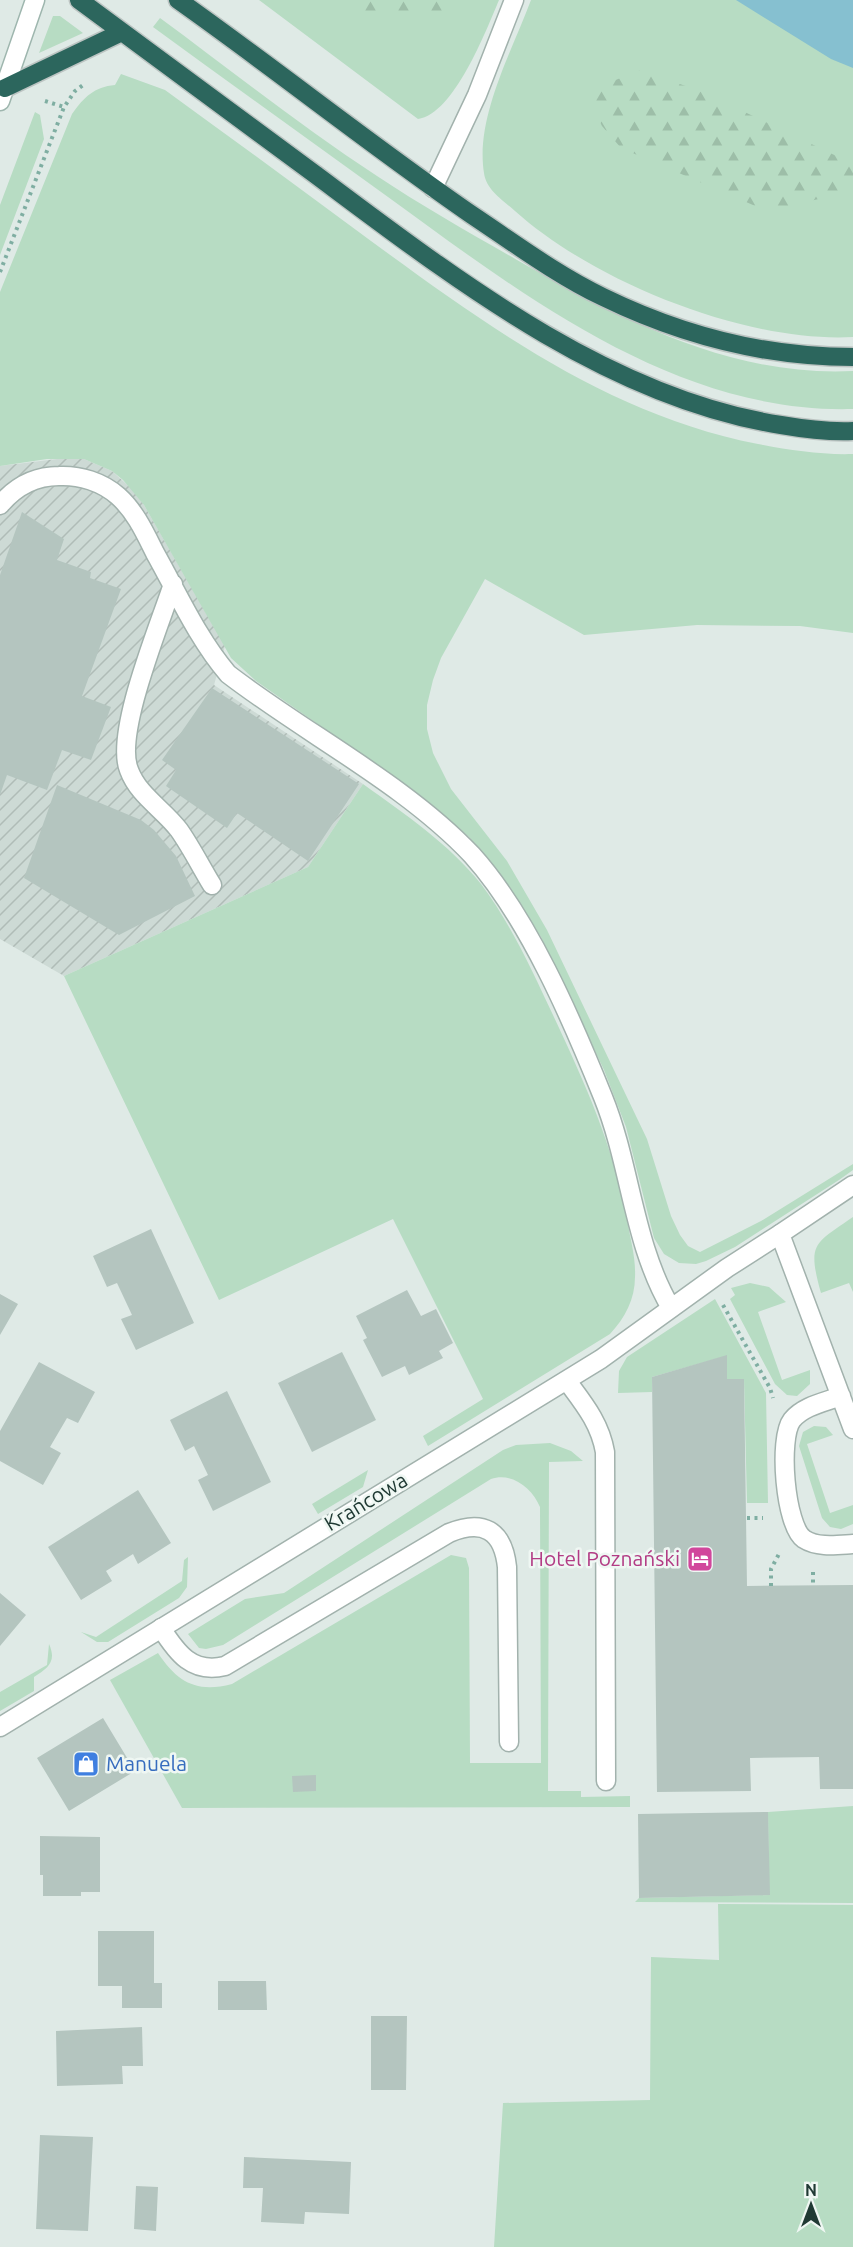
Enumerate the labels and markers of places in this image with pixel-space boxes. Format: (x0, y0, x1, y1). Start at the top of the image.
hotel icon: Hotel Poznański (685, 1544, 715, 1574)
place label: Hotel Poznański (529, 1546, 680, 1570)
shop icon: Manuela (71, 1749, 101, 1779)
place label: Manuela (106, 1751, 187, 1775)

